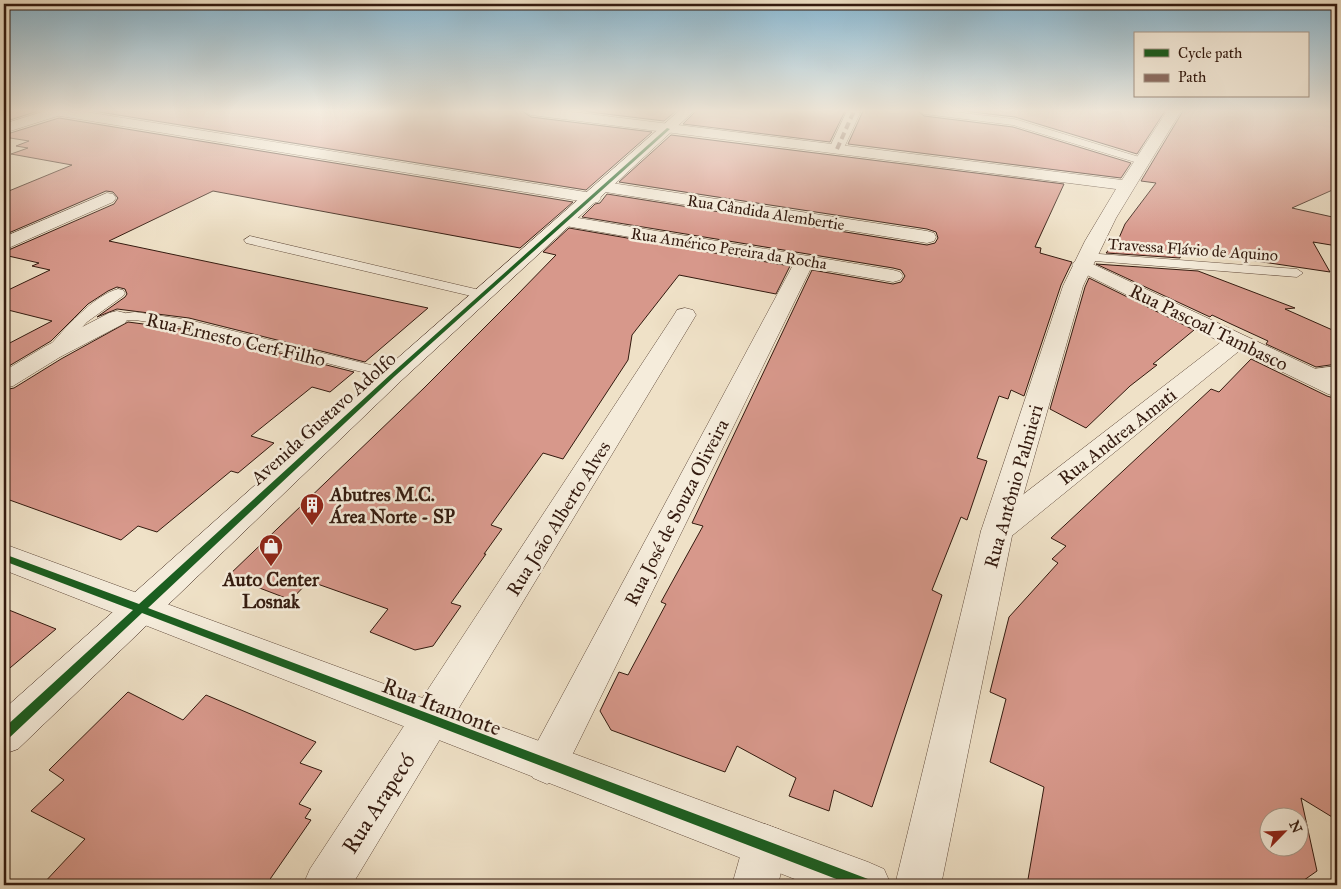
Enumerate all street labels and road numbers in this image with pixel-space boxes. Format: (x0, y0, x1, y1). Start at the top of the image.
street label: Rua Cândida Alembertie (686, 191, 846, 234)
street label: Rua Américo Pereira da Rocha (630, 224, 828, 273)
street label: Travessa Flávio de Aquino (1107, 234, 1279, 266)
street label: Rua Pascoal Tambasco (1126, 279, 1292, 376)
street label: Rua Ernesto Cerf Filho (144, 308, 328, 371)
street label: Avenida Gustavo Adolfo (245, 347, 401, 490)
street label: Rua Andrea Amati (1054, 383, 1181, 490)
street label: Rua Antônio Palmieri (979, 402, 1048, 571)
street label: Rua José de Souza Oliveira (619, 414, 735, 610)
street label: Rua João Alberto Alves (501, 436, 616, 601)
street label: Rua Itamonte (378, 671, 505, 742)
street label: Rua Arapecó (336, 748, 421, 858)

